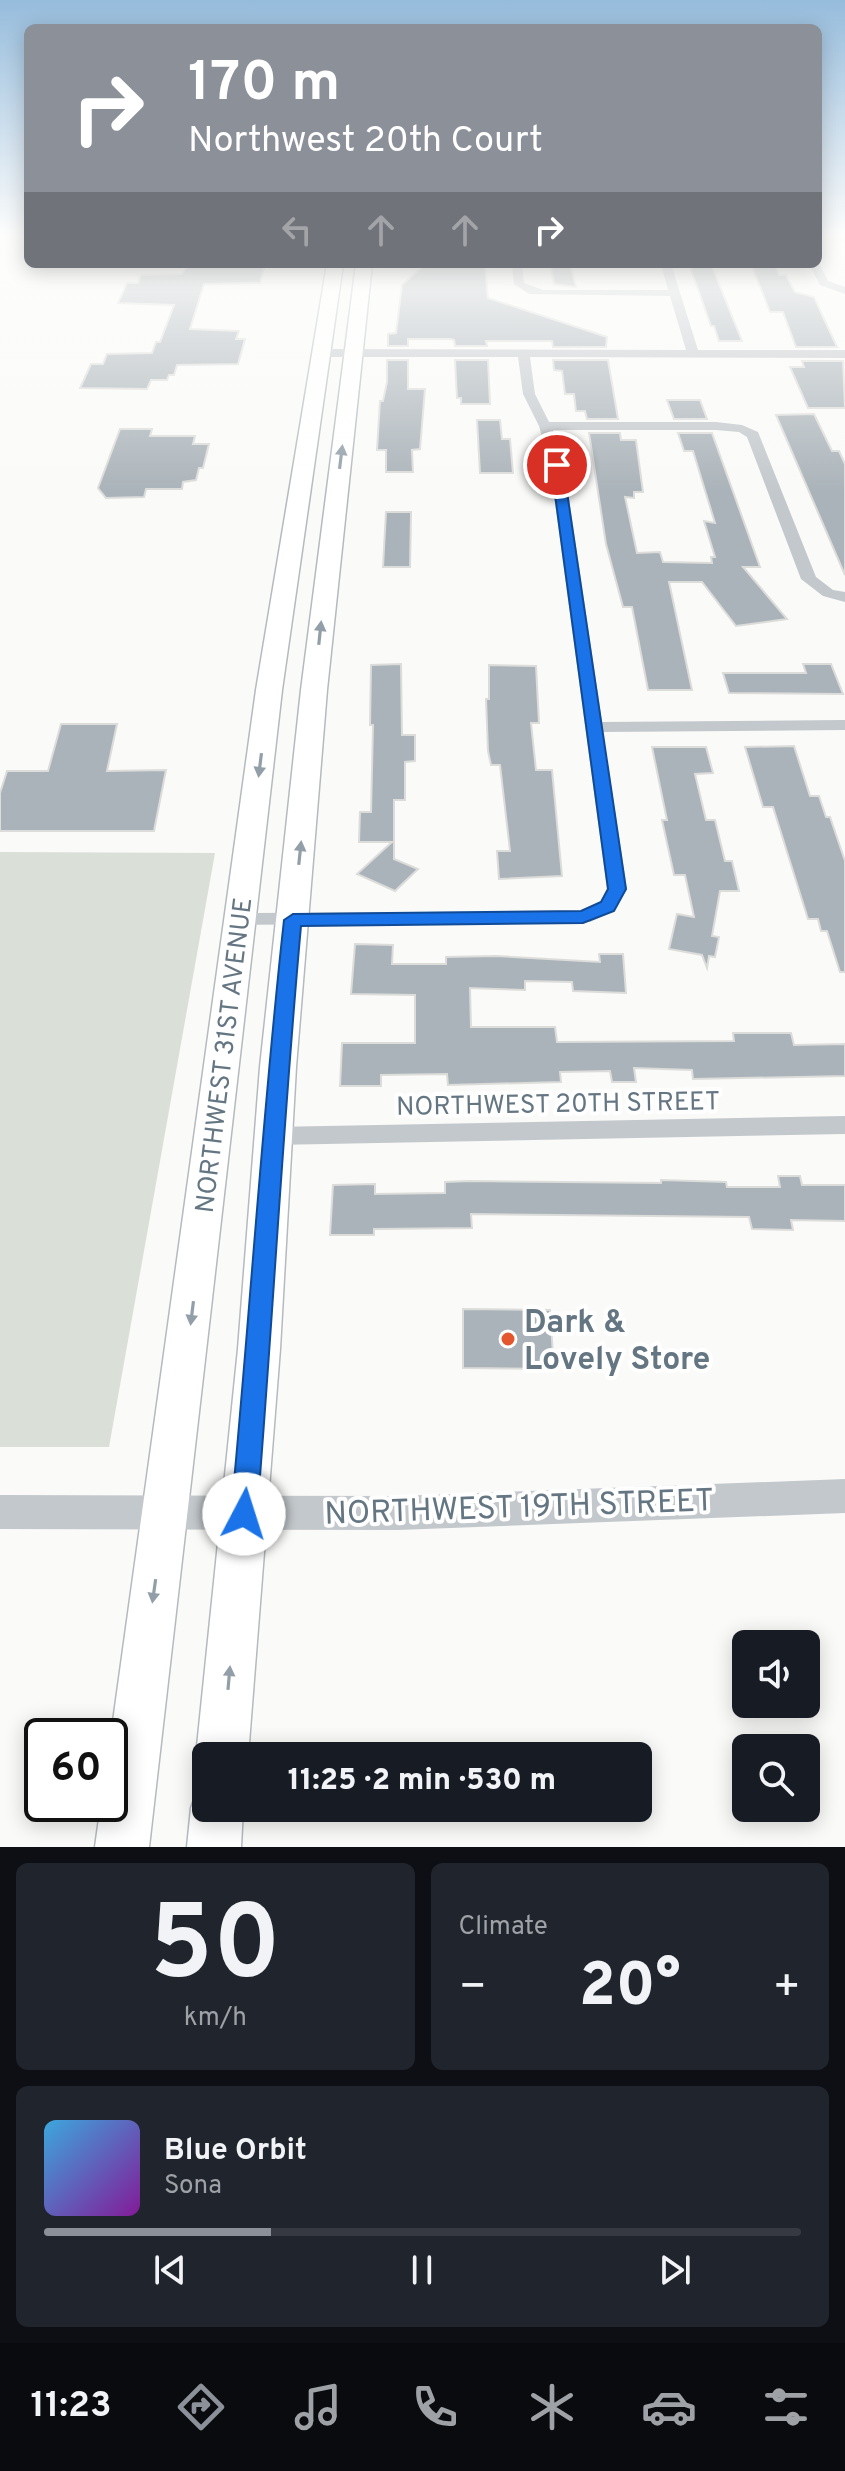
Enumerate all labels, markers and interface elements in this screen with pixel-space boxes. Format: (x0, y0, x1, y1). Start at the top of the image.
text: 170 m (188, 50, 340, 120)
icon: right (56, 56, 160, 160)
text: Northwest 20th Court (188, 119, 543, 165)
icon: left (275, 208, 319, 252)
icon: ahead (359, 208, 403, 252)
icon: ahead (443, 208, 487, 252)
icon: right (527, 208, 571, 252)
pin (523, 431, 591, 499)
icon: arrive (535, 443, 579, 487)
one-way arrow (334, 444, 347, 469)
one-way arrow (314, 620, 327, 645)
one-way arrow (253, 753, 266, 778)
one-way arrow (293, 840, 306, 865)
street label: NORTHWEST 31ST AVENUE (190, 896, 261, 1215)
street label: NORTHWEST 20TH STREET (396, 1086, 720, 1125)
one-way arrow (185, 1300, 198, 1325)
place label: Dark & Lovely Store (524, 1304, 710, 1381)
marker: Dark & Lovely Store (499, 1330, 517, 1348)
position arrow (202, 1472, 286, 1556)
street label: NORTHWEST 19TH STREET (324, 1482, 714, 1536)
one-way arrow (147, 1579, 160, 1604)
map controls (732, 1630, 820, 1822)
button: sound (732, 1630, 820, 1718)
one-way arrow (222, 1665, 235, 1690)
speed limit sign: 60 (24, 1718, 128, 1822)
button: search (732, 1734, 820, 1822)
text: 11:25 · 2 min · 530 m (288, 1763, 556, 1800)
text: 50 (149, 1884, 281, 2016)
text: Climate (459, 1911, 548, 1944)
text: 20° (579, 1951, 681, 2027)
text: − (459, 1961, 487, 2017)
text: + (773, 1961, 801, 2017)
text: km/h (184, 2002, 247, 2035)
text: Blue Orbit (164, 2133, 307, 2170)
text: Sona (164, 2170, 222, 2203)
icon: previous (148, 2248, 192, 2292)
icon: pause (400, 2248, 444, 2292)
icon: next (653, 2248, 697, 2292)
icon: directions (173, 2379, 229, 2435)
icon: music (290, 2379, 346, 2435)
icon: phone (407, 2379, 463, 2435)
icon: climate (524, 2379, 580, 2435)
icon: car (641, 2379, 697, 2435)
icon: filters (758, 2379, 814, 2435)
text: 11:23 (31, 2384, 112, 2430)

